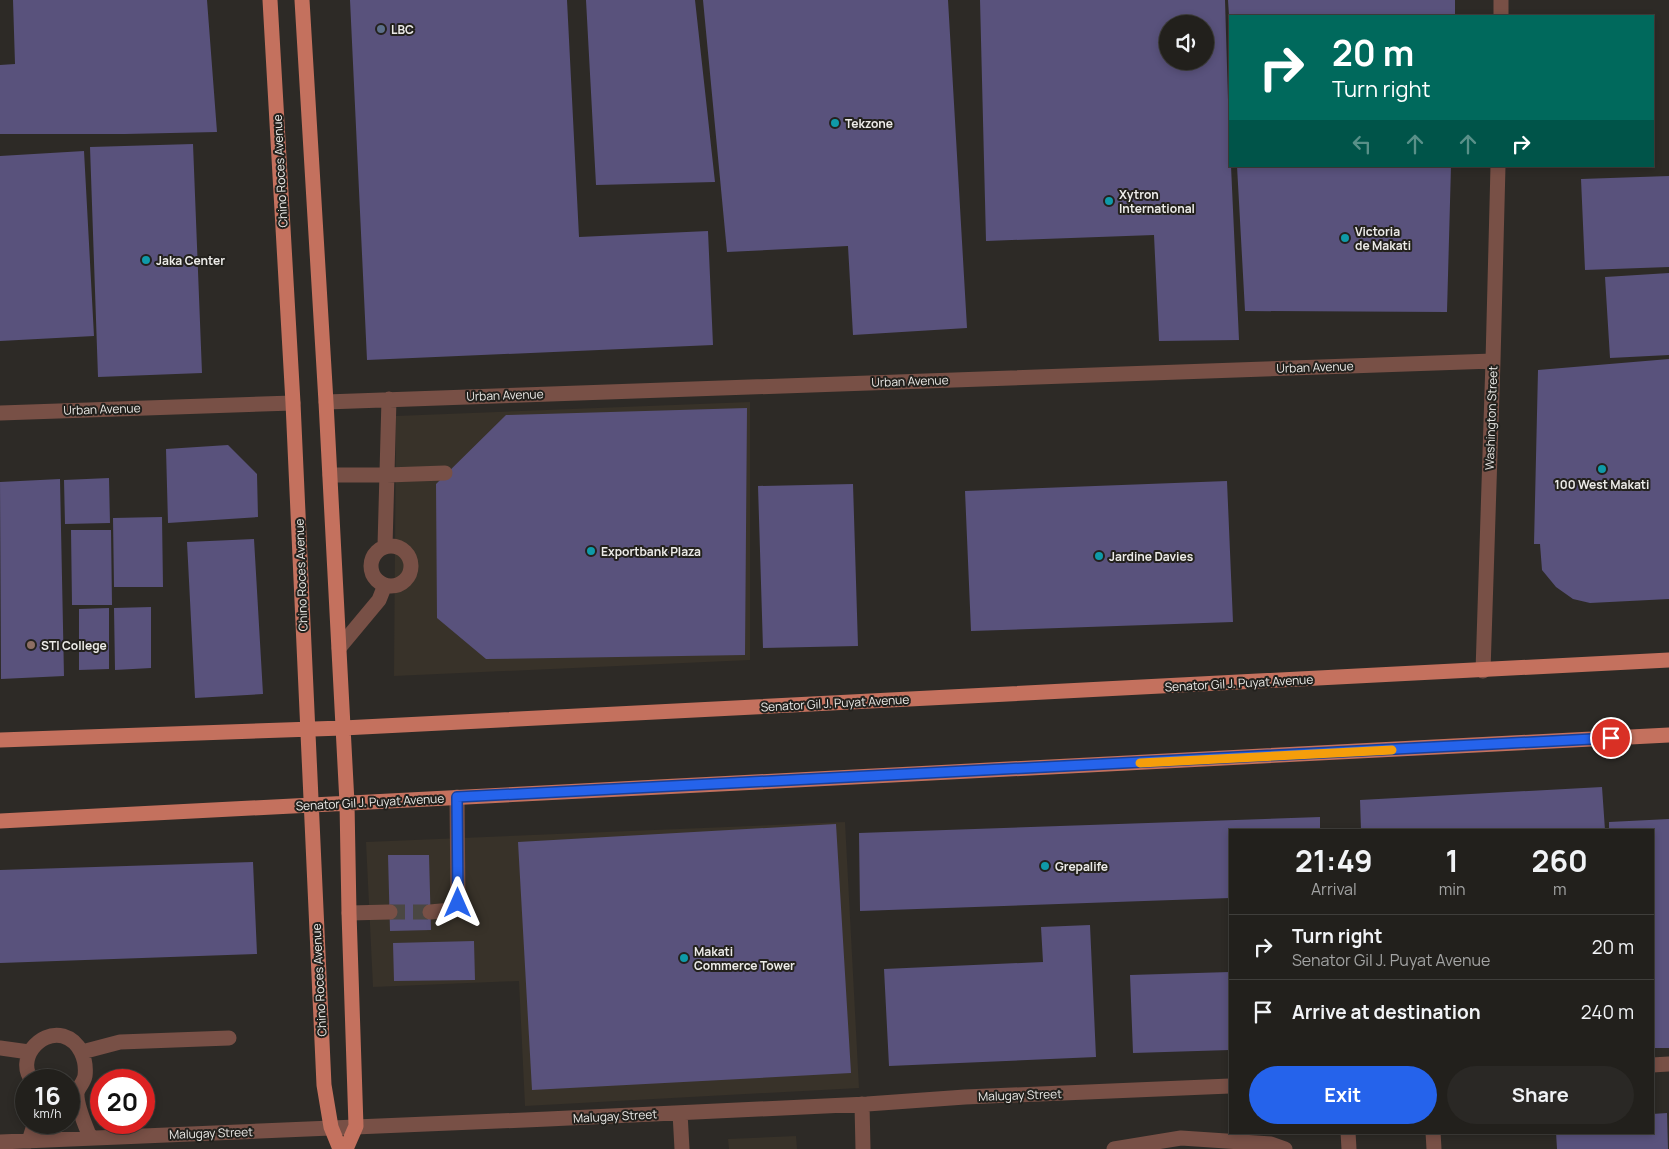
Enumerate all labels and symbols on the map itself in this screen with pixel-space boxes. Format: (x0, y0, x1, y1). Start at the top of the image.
place label: LBC (391, 21, 414, 38)
marker: LBC (375, 23, 387, 35)
street label: Chino Roces Avenue (269, 114, 291, 228)
place label: Tekzone (845, 115, 893, 132)
marker: Tekzone (829, 117, 841, 129)
place label: Xytron International (1119, 186, 1195, 217)
marker: Xytron International (1103, 195, 1115, 207)
place label: Victoria de Makati (1355, 223, 1411, 254)
marker: Victoria de Makati (1339, 232, 1351, 244)
place label: Jaka Center (156, 252, 225, 269)
marker: Jaka Center (140, 254, 152, 266)
street label: Urban Avenue (1276, 357, 1354, 377)
street label: Washington Street (1481, 365, 1501, 470)
street label: Urban Avenue (871, 371, 949, 391)
street label: Urban Avenue (466, 385, 544, 405)
street label: Urban Avenue (63, 399, 141, 419)
marker: 100 West Makati (1596, 463, 1608, 475)
place label: 100 West Makati (1555, 476, 1649, 493)
street label: Chino Roces Avenue (291, 518, 311, 632)
place label: Exportbank Plaza (601, 543, 701, 560)
marker: Exportbank Plaza (585, 545, 597, 557)
place label: Jardine Davies (1109, 548, 1194, 565)
marker: Jardine Davies (1093, 550, 1105, 562)
place label: STI College (41, 637, 107, 654)
marker: STI College (25, 639, 37, 651)
street label: Senator Gil J. Puyat Avenue (1164, 671, 1314, 695)
street label: Senator Gil J. Puyat Avenue (760, 691, 910, 715)
pin (1590, 717, 1632, 759)
street label: Senator Gil J. Puyat Avenue (295, 790, 445, 814)
place label: Grepalife (1055, 858, 1108, 875)
marker: Grepalife (1039, 860, 1051, 872)
position arrow (431, 876, 483, 928)
street label: Chino Roces Avenue (308, 923, 330, 1037)
place label: Makati Commerce Tower (694, 943, 795, 974)
marker: Makati Commerce Tower (678, 952, 690, 964)
speed limit sign: 20 (90, 1069, 155, 1134)
street label: Malugay Street (978, 1085, 1062, 1105)
street label: Malugay Street (573, 1105, 658, 1127)
street label: Malugay Street (169, 1123, 253, 1143)

